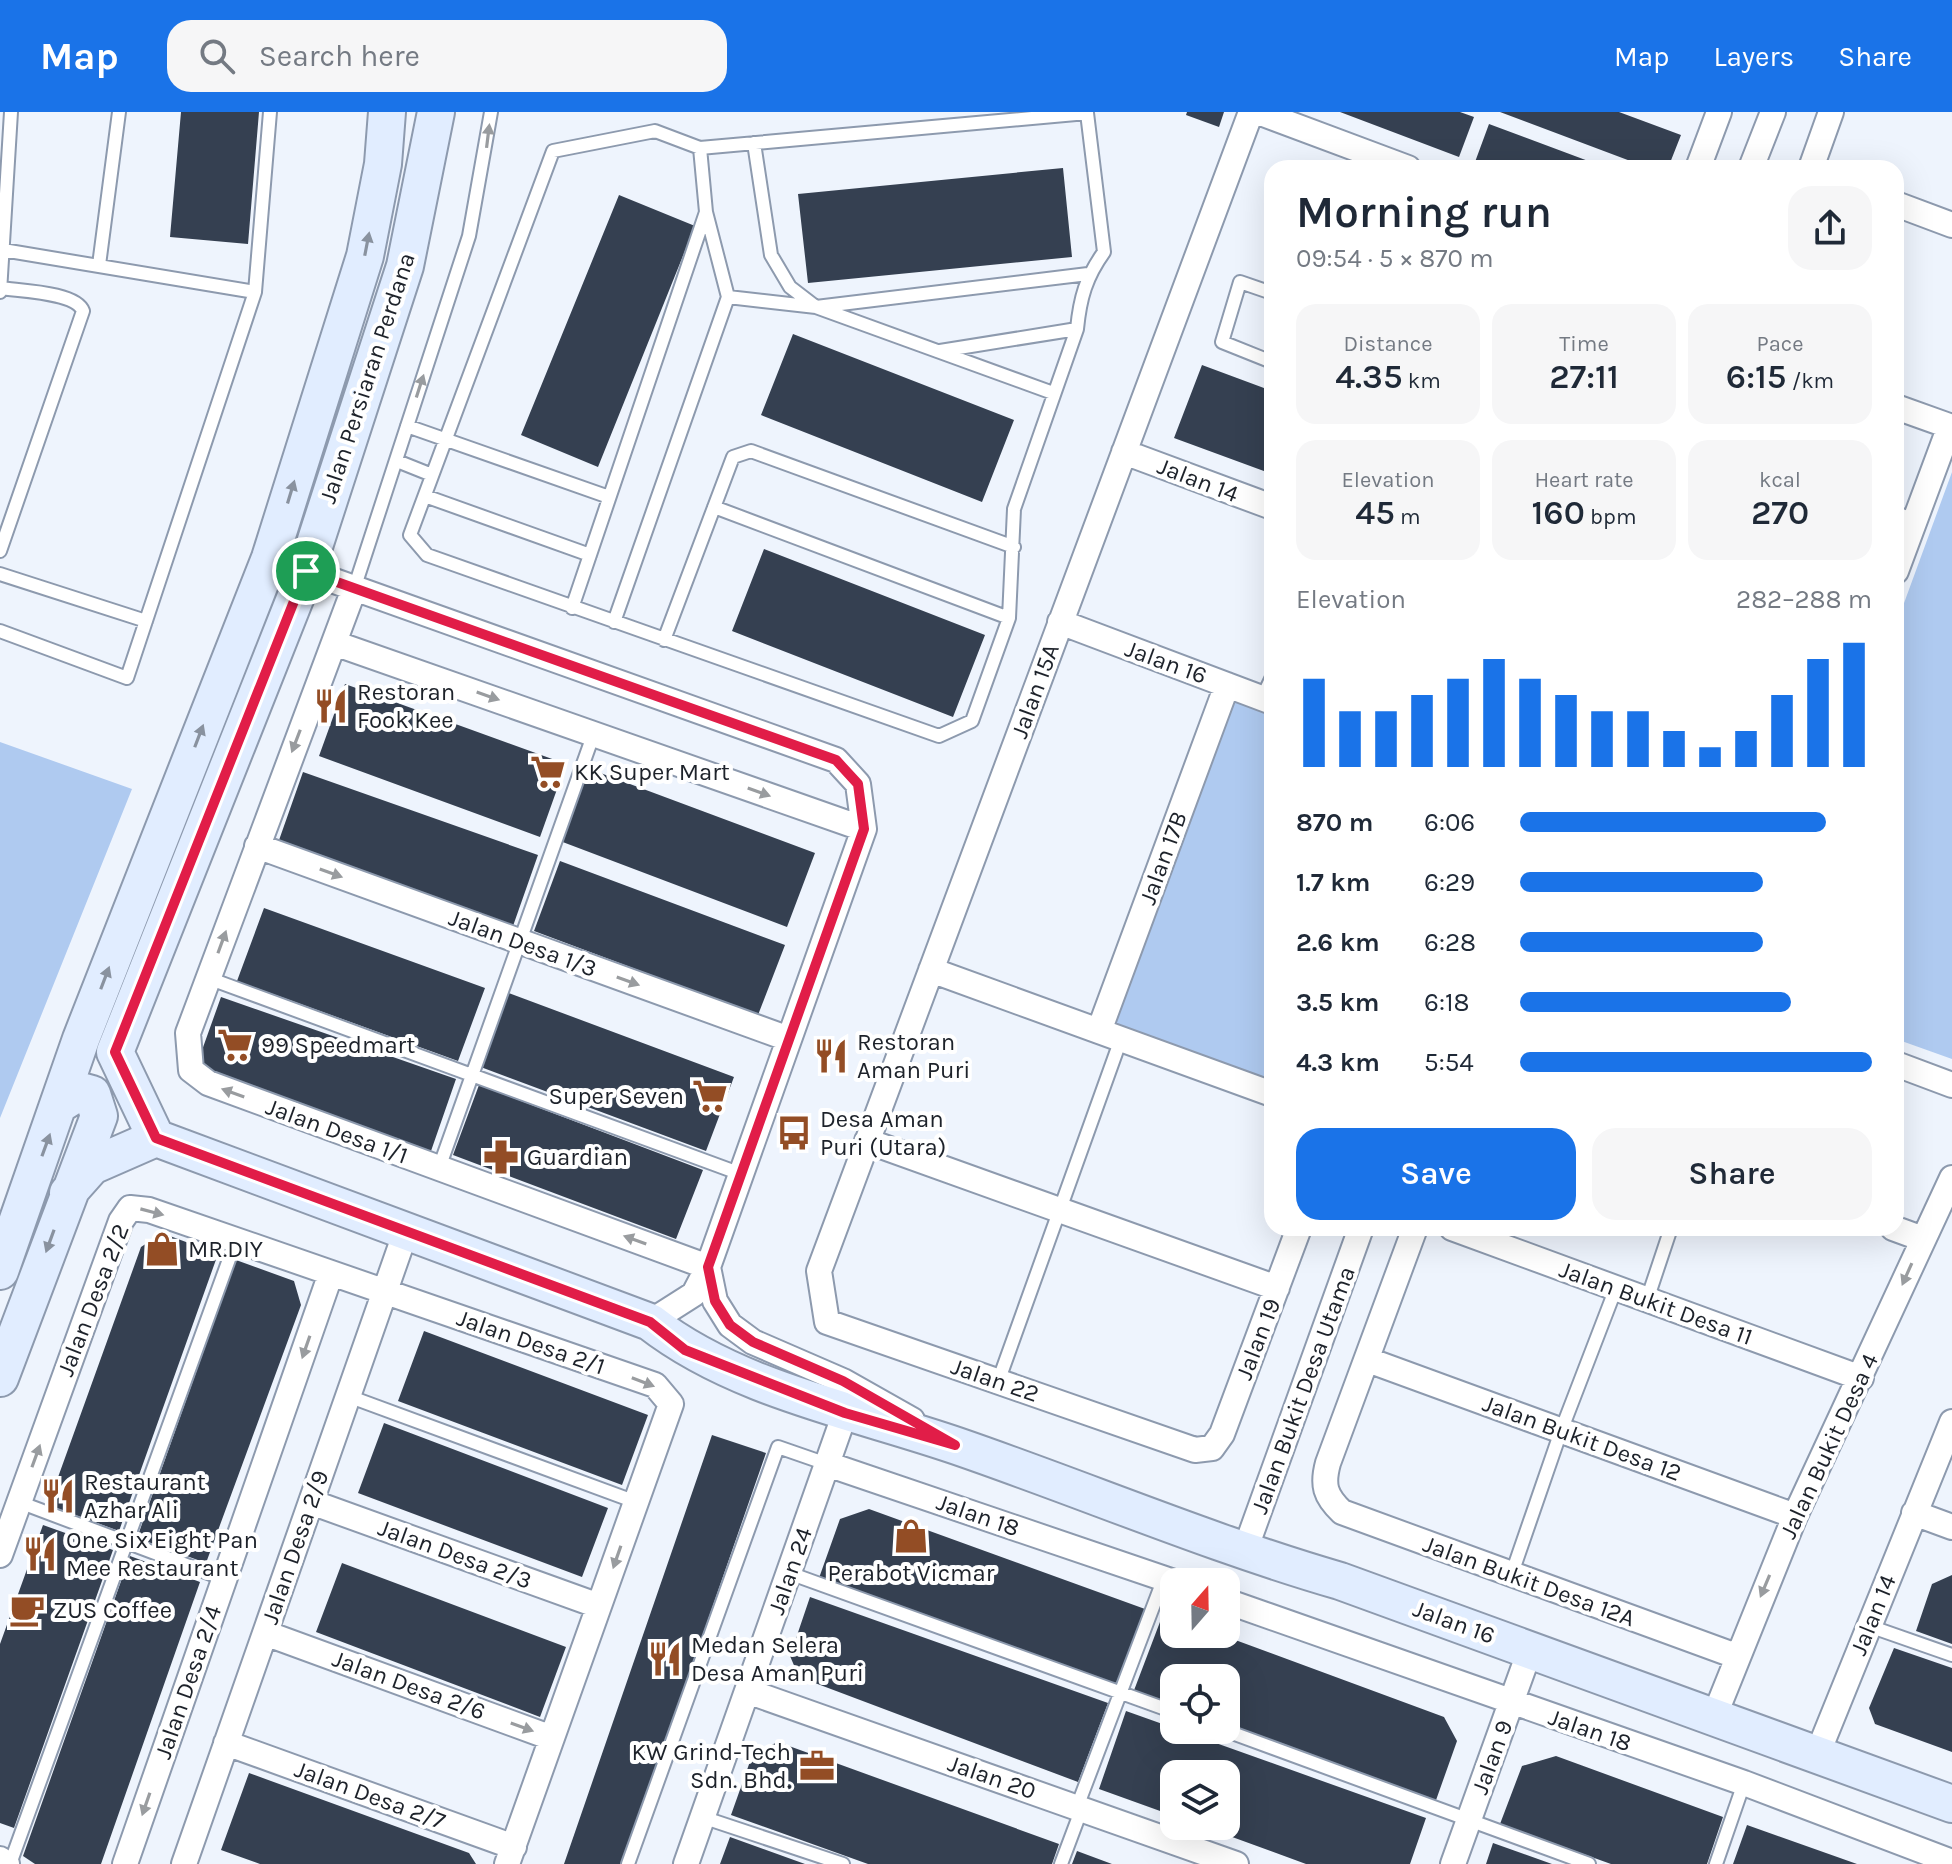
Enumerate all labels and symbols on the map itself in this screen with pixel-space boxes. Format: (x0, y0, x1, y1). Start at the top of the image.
one-way arrow (482, 123, 495, 148)
one-way arrow (361, 231, 374, 256)
street label: Jalan Persiaran Perdana (313, 249, 421, 507)
one-way arrow (414, 374, 427, 398)
street label: Jalan 14 (1154, 452, 1242, 508)
one-way arrow (285, 480, 297, 504)
pin (272, 537, 340, 605)
street label: Jalan 16 (1121, 634, 1211, 690)
street label: Jalan 15A (1005, 640, 1065, 742)
place label: Restoran Fook Kee (357, 678, 455, 734)
restaurant icon: Restoran Fook Kee (312, 687, 350, 725)
one-way arrow (476, 690, 500, 702)
one-way arrow (193, 724, 206, 748)
one-way arrow (289, 729, 302, 753)
supermarket icon: KK Super Mart (529, 753, 567, 791)
place label: KK Super Mart (574, 758, 730, 786)
one-way arrow (747, 786, 771, 798)
street label: Jalan 17B (1133, 808, 1193, 908)
one-way arrow (319, 867, 343, 879)
street label: Jalan Desa 1/3 (445, 903, 601, 983)
one-way arrow (216, 930, 228, 954)
one-way arrow (99, 966, 112, 990)
one-way arrow (616, 975, 640, 987)
supermarket icon: 99 Speedmart (216, 1026, 254, 1064)
place label: Restoran Aman Puri (857, 1028, 970, 1084)
place label: 99 Speedmart (261, 1031, 415, 1059)
restaurant icon: Restoran Aman Puri (812, 1037, 850, 1075)
supermarket icon: Super Seven (691, 1077, 729, 1115)
place label: Super Seven (549, 1082, 684, 1110)
one-way arrow (221, 1086, 245, 1098)
street label: Jalan Desa 1/1 (262, 1092, 412, 1170)
place label: Desa Aman Puri (Utara) (820, 1105, 946, 1161)
bus stop icon: Desa Aman Puri (Utara) (775, 1114, 813, 1152)
one-way arrow (40, 1133, 53, 1157)
pharmacy icon: Guardian (482, 1138, 520, 1176)
place label: Guardian (527, 1143, 628, 1171)
one-way arrow (139, 1207, 164, 1219)
street label: Jalan Desa 2/2 (51, 1220, 135, 1380)
one-way arrow (43, 1230, 56, 1254)
shop icon: MR.DIY (143, 1230, 181, 1268)
one-way arrow (623, 1233, 647, 1246)
place label: MR.DIY (188, 1235, 263, 1263)
street label: Jalan Bukit Desa 11 (1556, 1255, 1756, 1351)
street label: Jalan Bukit Desa Utama (1245, 1263, 1361, 1517)
one-way arrow (1901, 1263, 1914, 1286)
street label: Jalan 19 (1230, 1294, 1286, 1384)
street label: Jalan Desa 2/1 (453, 1304, 609, 1380)
one-way arrow (299, 1335, 311, 1359)
street label: Jalan Bukit Desa 4 (1774, 1349, 1884, 1543)
street label: Jalan 22 (947, 1352, 1043, 1408)
one-way arrow (631, 1376, 655, 1389)
street label: Jalan Bukit Desa 12 (1479, 1389, 1685, 1487)
one-way arrow (30, 1443, 43, 1467)
street label: Jalan Desa 2/9 (256, 1466, 334, 1628)
place label: Restaurant Azhar Ali (84, 1468, 206, 1524)
restaurant icon: Restaurant Azhar Ali (39, 1477, 77, 1515)
street label: Jalan 18 (933, 1488, 1023, 1542)
street label: Jalan Desa 2/3 (375, 1513, 535, 1595)
shop icon: Perabot Vicmar (892, 1517, 930, 1555)
street label: Jalan 24 (762, 1524, 818, 1618)
place label: One Six Eight Pan Mee Restaurant (66, 1526, 258, 1582)
street label: Jalan Bukit Desa 12A (1419, 1530, 1639, 1632)
restaurant icon: One Six Eight Pan Mee Restaurant (21, 1535, 59, 1573)
one-way arrow (610, 1545, 622, 1569)
place label: Perabot Vicmar (828, 1559, 995, 1587)
north arrow (1160, 1568, 1240, 1648)
street label: Jalan 14 (1844, 1571, 1902, 1659)
one-way arrow (1759, 1574, 1772, 1598)
cafe icon: ZUS Coffee (8, 1591, 46, 1629)
street label: Jalan 16 (1409, 1594, 1499, 1650)
place label: ZUS Coffee (53, 1596, 172, 1624)
street label: Jalan Desa 2/4 (149, 1602, 227, 1762)
place label: Medan Selera Desa Aman Puri (691, 1631, 864, 1687)
restaurant icon: Medan Selera Desa Aman Puri (646, 1640, 684, 1678)
street label: Jalan Desa 2/6 (329, 1644, 489, 1726)
street label: Jalan 18 (1545, 1703, 1635, 1757)
street label: Jalan 9 (1466, 1716, 1518, 1798)
one-way arrow (510, 1721, 534, 1733)
place label: KW Grind-Tech Sdn. Bhd. (632, 1738, 791, 1794)
office icon: KW Grind-Tech Sdn. Bhd. (798, 1747, 836, 1785)
street label: Jalan 20 (944, 1749, 1040, 1805)
street label: Jalan Desa 2/7 (291, 1755, 449, 1835)
one-way arrow (139, 1792, 151, 1816)

